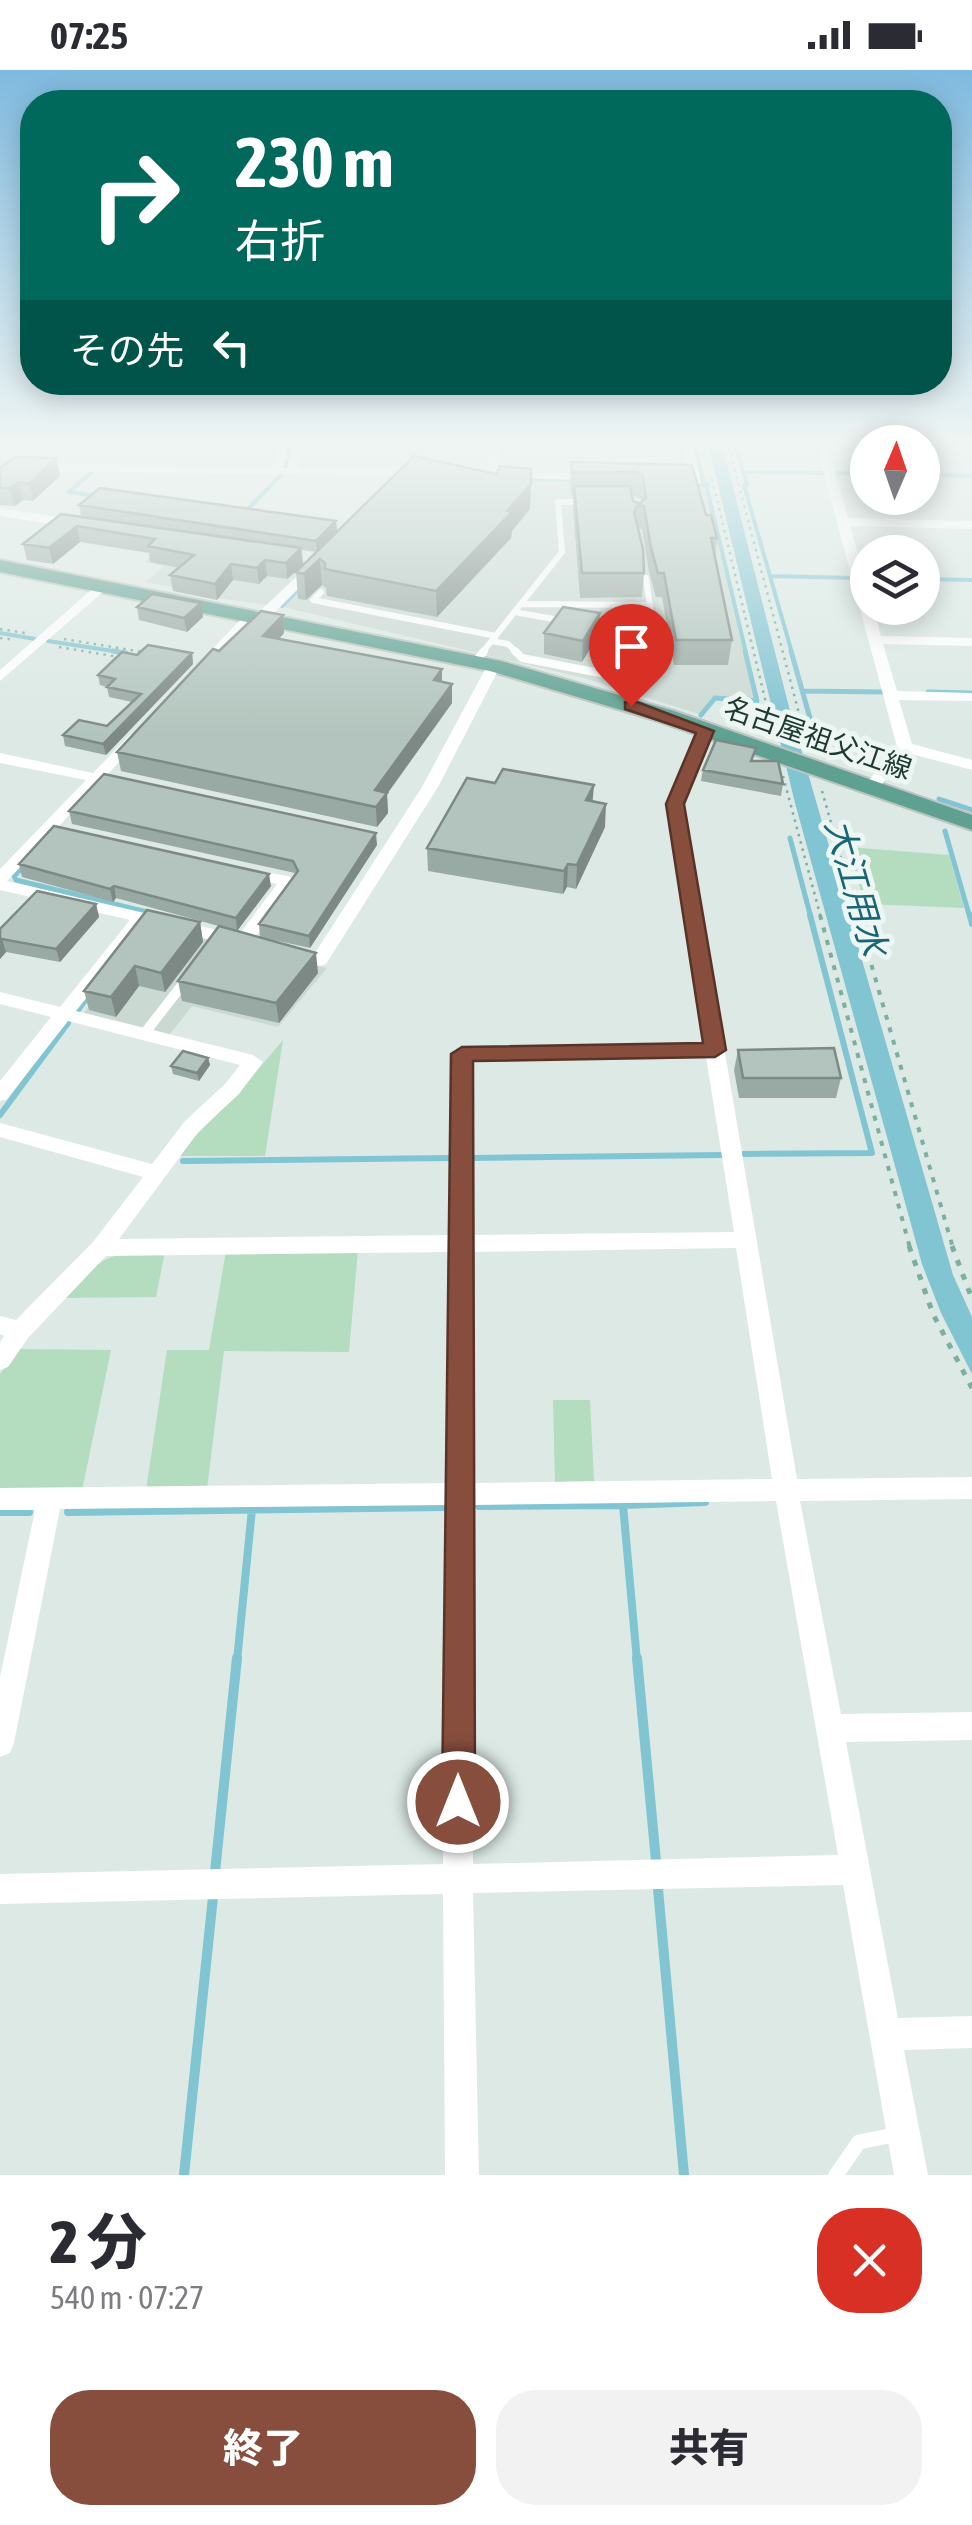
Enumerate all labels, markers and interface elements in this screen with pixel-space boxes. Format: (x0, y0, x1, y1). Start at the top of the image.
text: 07:25 (50, 14, 128, 57)
text: 230 m (235, 122, 394, 202)
icon: right (70, 130, 200, 260)
text: 右折 (235, 215, 325, 267)
icon: left (204, 320, 259, 375)
text: その先 (70, 329, 184, 372)
north arrow (850, 425, 940, 515)
map controls (850, 425, 940, 625)
button: layers (850, 535, 940, 625)
pin (589, 604, 674, 707)
icon: arrive (604, 619, 659, 674)
street label: 名古屋祖父江線 (720, 691, 916, 785)
water label: 大江用水 (818, 814, 897, 964)
position arrow (406, 1750, 510, 1854)
text: 2 分 (50, 2207, 146, 2276)
button: close (817, 2208, 922, 2313)
text: 540 m · 07:27 (50, 2279, 204, 2316)
button: 終了 (50, 2390, 476, 2505)
button: 共有 (496, 2390, 922, 2505)

